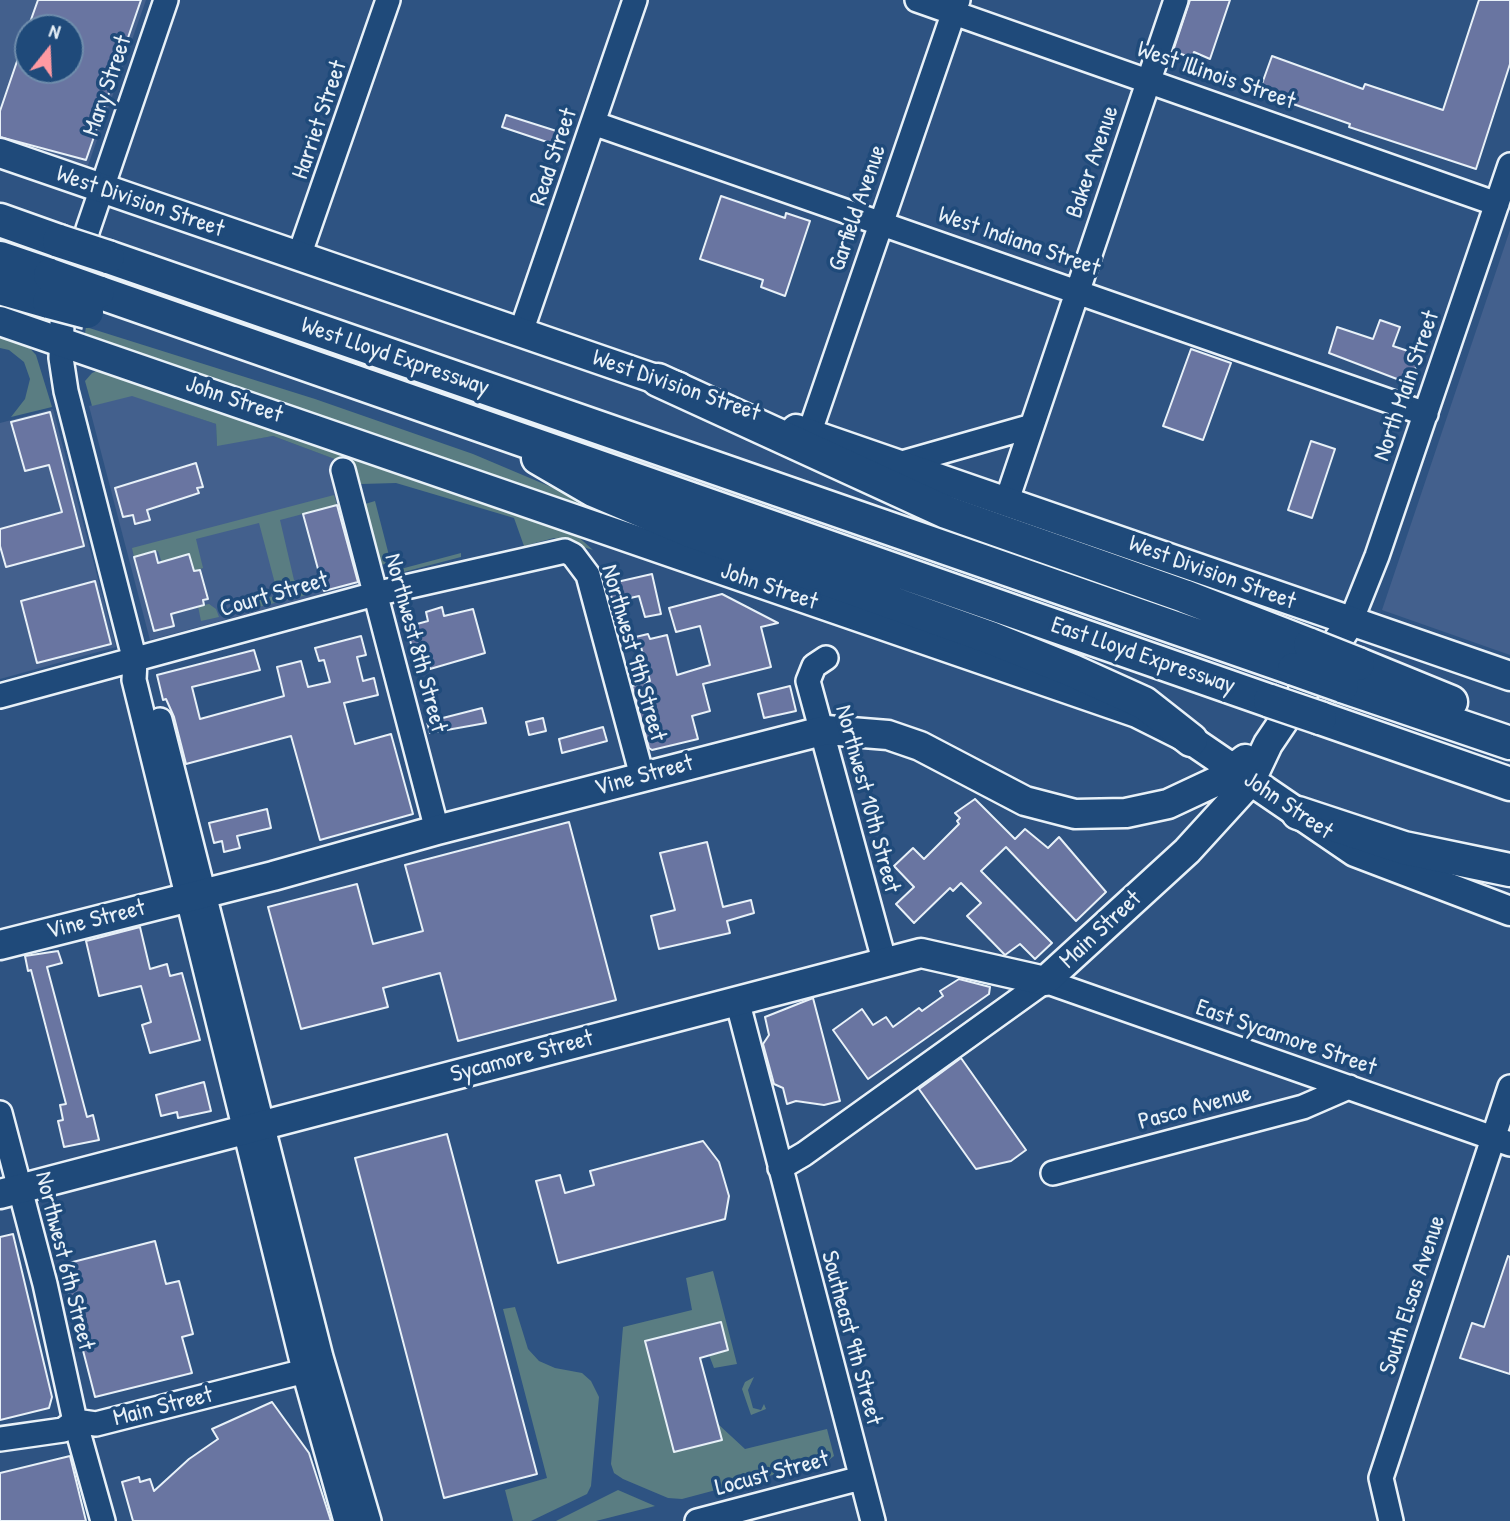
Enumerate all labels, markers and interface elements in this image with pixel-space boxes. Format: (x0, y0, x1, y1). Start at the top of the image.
north arrow (14, 14, 84, 84)
text: N (46, 17, 64, 45)
street label: Mary Street (77, 32, 139, 140)
street label: West Illinois Street (1133, 35, 1299, 117)
street label: Harriet Street (286, 57, 354, 183)
street label: Baker Avenue (1060, 102, 1126, 222)
street label: Read Street (524, 105, 584, 209)
street label: Garfield Avenue (823, 141, 893, 275)
street label: West Division Street (52, 160, 228, 244)
street label: West Indiana Street (934, 201, 1104, 283)
street label: North Main Street (1368, 307, 1446, 465)
street label: West Lloyd Expressway (297, 311, 493, 403)
street label: West Division Street (588, 344, 764, 428)
street label: John Street (182, 370, 286, 430)
street label: West Division Street (1125, 529, 1299, 617)
street label: Northwest 8th Street (377, 550, 453, 736)
street label: John Street (717, 557, 821, 617)
street label: Northwest 9th Street (594, 561, 672, 745)
street label: Court Street (217, 566, 331, 624)
street label: East Lloyd Expressway (1047, 611, 1239, 701)
street label: Northwest 10th Street (828, 702, 906, 896)
street label: Vine Street (592, 749, 696, 803)
street label: John Street (1238, 766, 1338, 846)
street label: Main Street (1054, 885, 1148, 975)
street label: Vine Street (44, 894, 148, 946)
street label: East Sycamore Street (1192, 994, 1380, 1082)
street label: Sycamore Street (448, 1024, 596, 1090)
street label: Pasco Avenue (1135, 1079, 1255, 1137)
street label: Northwest 6th Street (28, 1169, 100, 1353)
street label: South Elsas Avenue (1374, 1212, 1452, 1378)
street label: Southeast 9th Street (814, 1248, 888, 1428)
street label: Main Street (110, 1381, 216, 1433)
street label: Locust Street (712, 1445, 832, 1503)

